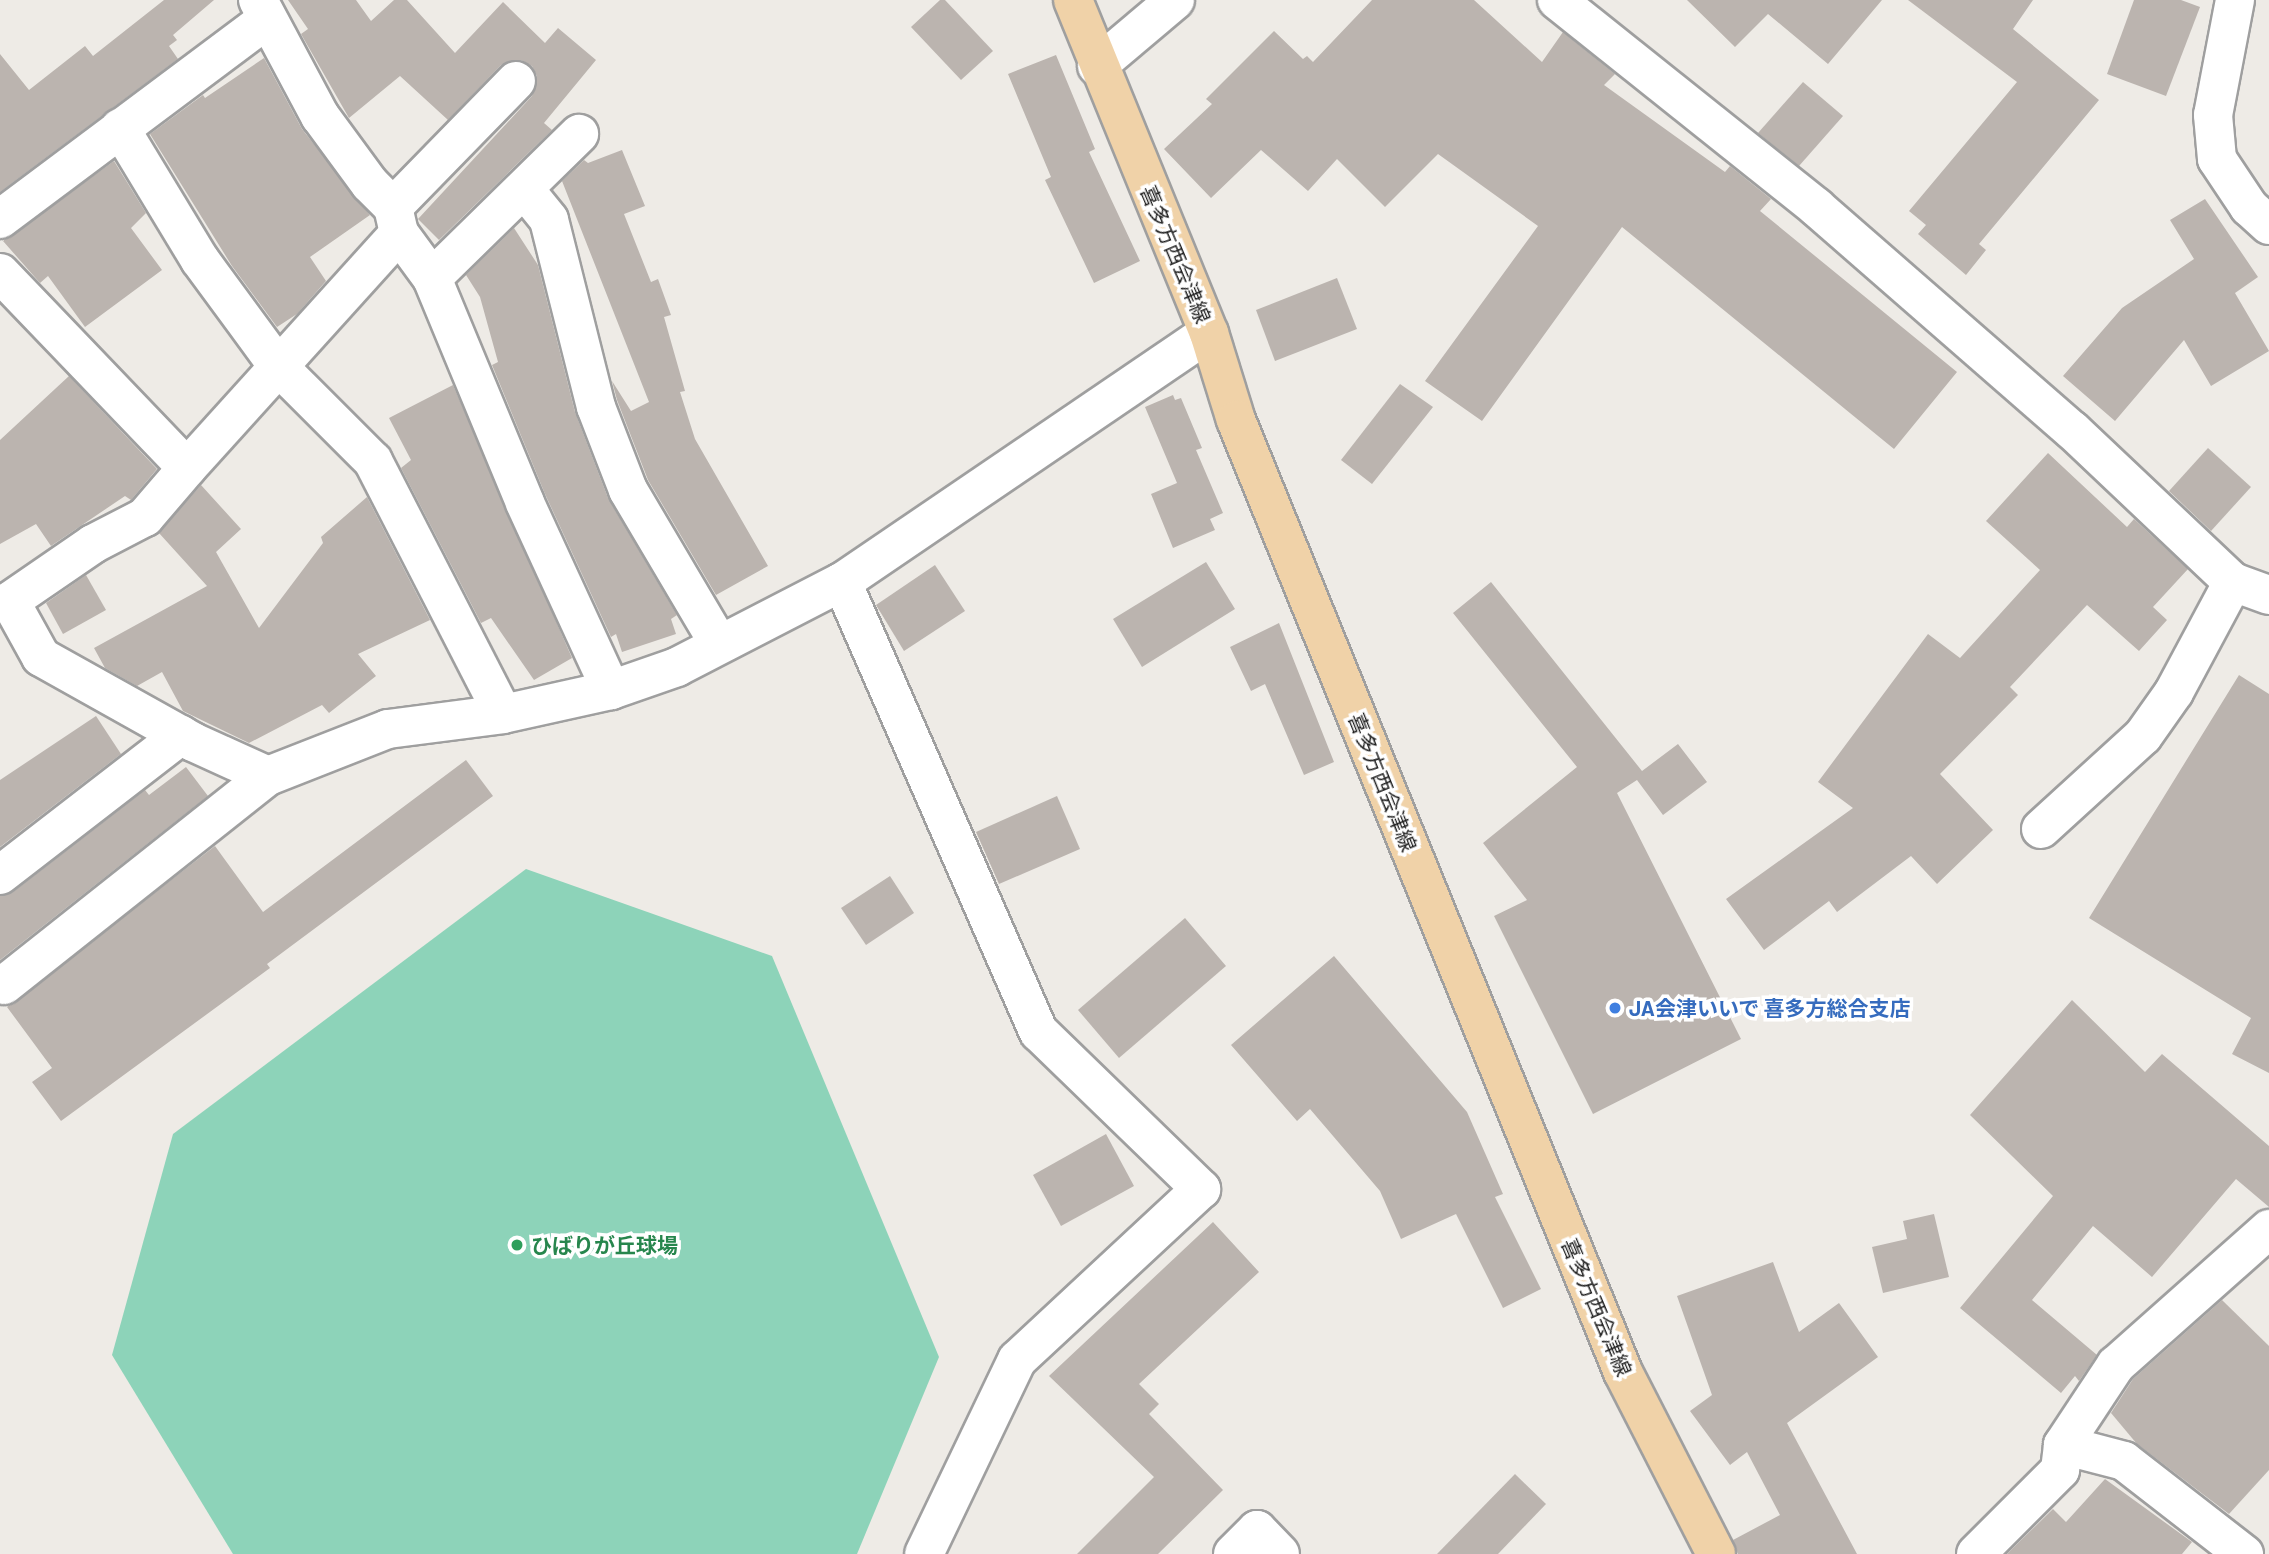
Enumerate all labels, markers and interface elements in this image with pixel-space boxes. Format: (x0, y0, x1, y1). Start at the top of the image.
street label: 喜多方西会津線 (1136, 181, 1216, 327)
street label: 喜多方西会津線 (1344, 709, 1422, 855)
place label: JA会津いいで 喜多方総合支店 (1629, 995, 1911, 1021)
marker: JA会津いいで 喜多方総合支店 (1607, 1000, 1623, 1016)
place label: ひばりが丘球場 (531, 1232, 678, 1258)
street label: 喜多方西会津線 (1557, 1234, 1637, 1380)
marker: ひばりが丘球場 (509, 1237, 525, 1253)

